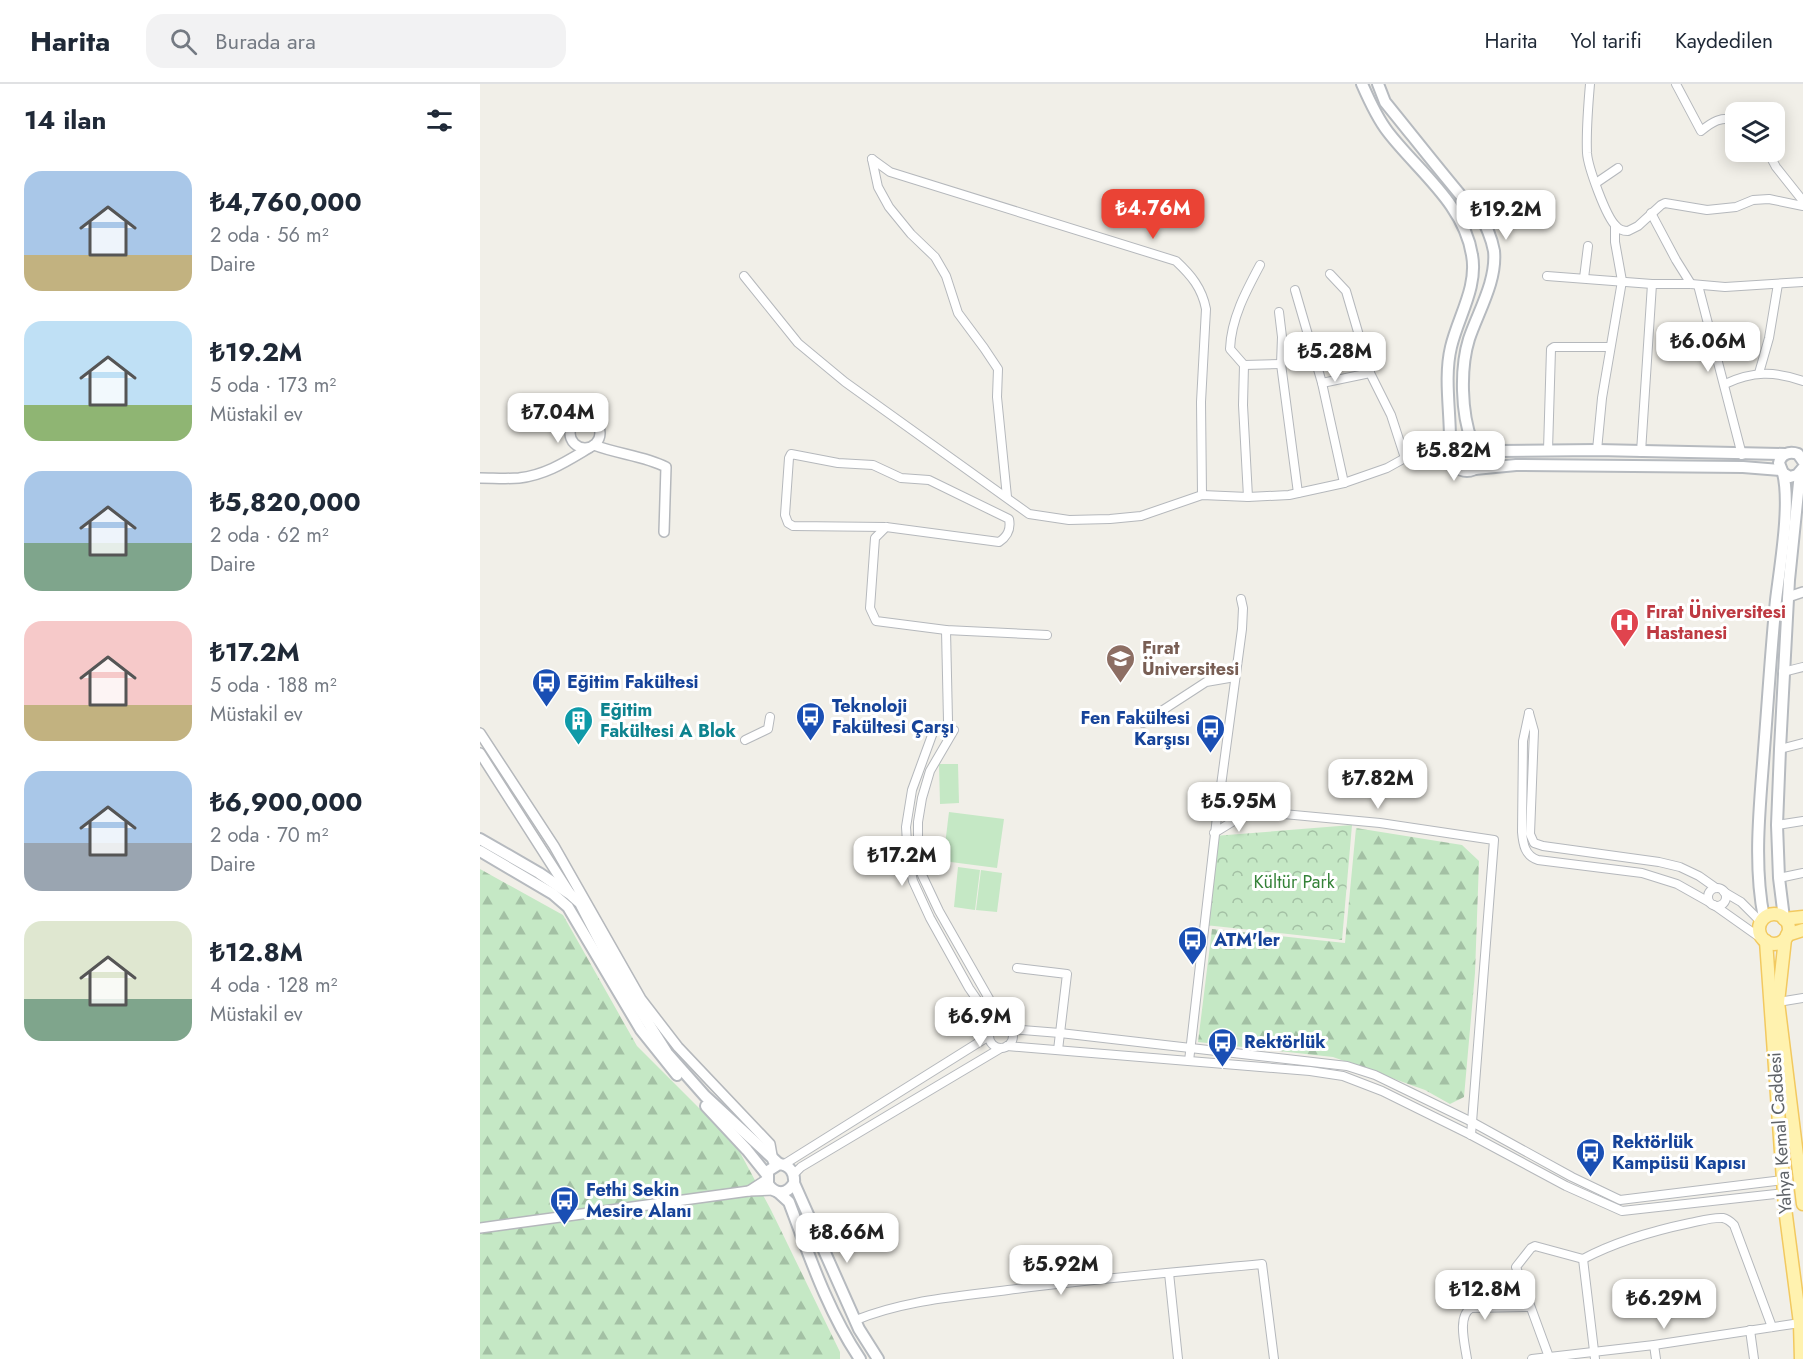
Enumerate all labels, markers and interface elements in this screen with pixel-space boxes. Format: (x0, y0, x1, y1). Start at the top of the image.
search box (146, 14, 566, 68)
text: Harita (30, 21, 110, 62)
icon: search (167, 25, 200, 58)
text: Burada ara (215, 25, 316, 57)
text: Harita (1485, 26, 1537, 56)
text: Yol tarifi (1570, 26, 1642, 56)
text: Kaydedilen (1675, 26, 1773, 56)
text: 14 ilan (24, 101, 106, 139)
map controls (1725, 102, 1785, 162)
button: layers (1725, 102, 1785, 162)
icon: filters (423, 104, 456, 137)
text: ₺4,760,000 (210, 183, 362, 221)
pin: ₺4.76M (1104, 189, 1202, 240)
pin: ₺19.2M (1457, 190, 1555, 241)
text: ₺4.76M (1115, 194, 1191, 223)
icon: home (72, 195, 144, 267)
text: ₺19.2M (1471, 195, 1541, 224)
text: 2 oda · 56 m² (210, 221, 329, 250)
text: Daire (210, 250, 255, 279)
pin: ₺6.06M (1659, 322, 1757, 373)
text: ₺6.06M (1670, 327, 1746, 356)
pin: ₺5.28M (1286, 332, 1384, 383)
text: ₺19.2M (210, 333, 302, 371)
text: ₺5.28M (1298, 337, 1372, 366)
icon: home (72, 345, 144, 417)
text: 5 oda · 173 m² (210, 371, 336, 400)
pin: ₺7.04M (509, 393, 607, 444)
text: ₺7.04M (522, 398, 594, 427)
text: Müstakil ev (210, 400, 303, 429)
pin: ₺5.82M (1405, 431, 1503, 482)
text: ₺5.82M (1417, 436, 1491, 465)
text: ₺5,820,000 (210, 483, 361, 521)
icon: home (72, 495, 144, 567)
text: 2 oda · 62 m² (210, 521, 329, 550)
text: Daire (210, 550, 255, 579)
place label: Fırat Üniversitesi Hastanesi (1646, 599, 1786, 646)
hospital icon: Fırat Üniversitesi Hastanesi (1609, 606, 1641, 648)
text: ₺17.2M (210, 633, 300, 671)
place label: Fırat Üniversitesi (1142, 635, 1239, 682)
school or university icon: Fırat Üniversitesi (1105, 642, 1137, 684)
icon: home (72, 645, 144, 717)
bus stop icon: Eğitim Fakültesi (530, 666, 562, 708)
place label: Eğitim Fakültesi (567, 669, 699, 695)
text: 5 oda · 188 m² (210, 671, 337, 700)
place label: Teknoloji Fakültesi Çarşı (832, 693, 954, 740)
place label: Eğitim Fakültesi A Blok (600, 697, 736, 744)
text: Müstakil ev (210, 700, 303, 729)
bus stop icon: Teknoloji Fakültesi Çarşı (795, 700, 827, 742)
building icon: Eğitim Fakültesi A Blok (563, 704, 595, 746)
place label: Fen Fakültesi Karşısı (1081, 705, 1190, 752)
bus stop icon: Fen Fakültesi Karşısı (1195, 712, 1227, 754)
pin: ₺7.82M (1329, 759, 1427, 810)
text: ₺7.82M (1342, 764, 1414, 793)
pin: ₺5.95M (1190, 782, 1288, 833)
text: ₺6,900,000 (210, 783, 363, 821)
text: ₺5.95M (1202, 787, 1276, 816)
icon: home (72, 795, 144, 867)
text: 2 oda · 70 m² (210, 821, 328, 850)
pin: ₺17.2M (853, 836, 951, 887)
text: ₺17.2M (867, 841, 937, 870)
text: Daire (210, 850, 255, 879)
park label: Kültür Park (1253, 869, 1335, 895)
bus stop icon: ATM'ler (1177, 924, 1209, 966)
place label: ATM'ler (1213, 927, 1281, 953)
text: ₺12.8M (210, 933, 303, 971)
icon: home (72, 945, 144, 1017)
text: 4 oda · 128 m² (210, 971, 337, 1000)
pin: ₺6.9M (938, 997, 1022, 1048)
text: Müstakil ev (210, 1000, 303, 1029)
text: ₺6.9M (949, 1002, 1011, 1031)
bus stop icon: Rektörlük (1207, 1026, 1239, 1068)
place label: Rektörlük (1244, 1029, 1326, 1055)
street label: Yahya Kemal Caddesi (1761, 1051, 1799, 1215)
place label: Rektörlük Kampüsü Kapısı (1612, 1129, 1746, 1176)
bus stop icon: Rektörlük Kampüsü Kapısı (1575, 1136, 1607, 1178)
place label: Fethi Sekin Mesire Alanı (586, 1177, 691, 1224)
bus stop icon: Fethi Sekin Mesire Alanı (549, 1184, 581, 1226)
pin: ₺8.66M (798, 1213, 896, 1264)
text: ₺8.66M (810, 1218, 884, 1247)
pin: ₺5.92M (1012, 1245, 1110, 1296)
text: ₺5.92M (1023, 1250, 1099, 1279)
pin: ₺12.8M (1436, 1270, 1534, 1321)
text: ₺12.8M (1449, 1275, 1521, 1304)
pin: ₺6.29M (1615, 1279, 1713, 1330)
text: ₺6.29M (1626, 1284, 1702, 1313)

